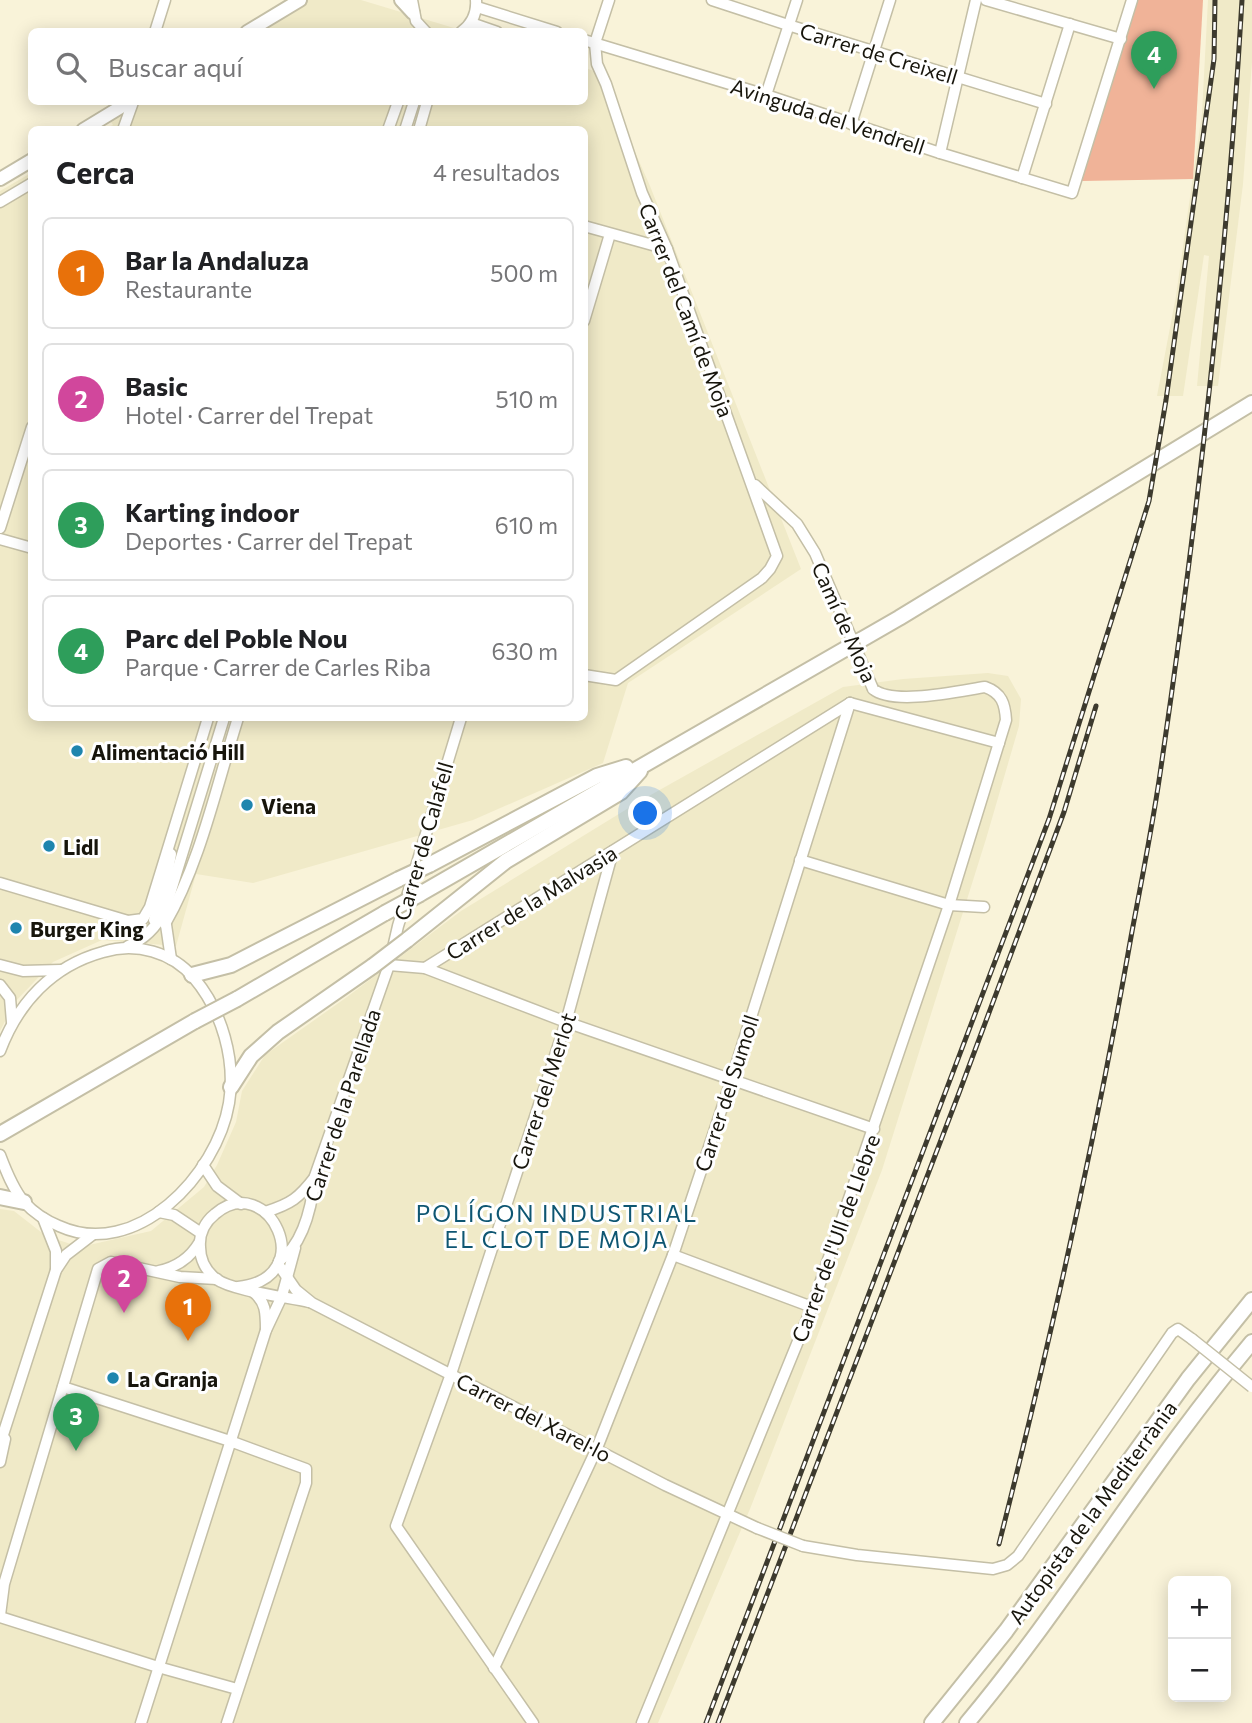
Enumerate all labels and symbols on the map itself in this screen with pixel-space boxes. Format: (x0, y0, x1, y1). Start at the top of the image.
street label: Carrer de Creixell (797, 17, 961, 89)
pin: 4 (1131, 31, 1177, 89)
street label: Avinguda del Vendrell (728, 73, 928, 159)
street label: Carrer del Camí de Moja (635, 200, 739, 420)
street label: Camí de Moja (807, 558, 883, 686)
place label: Alimentació Hill (91, 739, 245, 764)
marker: Alimentació Hill (69, 743, 85, 759)
street label: Carrer de Calafell (388, 759, 458, 923)
place label: Viena (261, 793, 316, 818)
your location (628, 796, 662, 830)
marker: Viena (239, 797, 255, 813)
place label: Lidl (63, 834, 99, 859)
marker: Lidl (41, 838, 57, 854)
street label: Carrer de la Malvasia (441, 839, 621, 965)
place label: Burger King (30, 916, 144, 941)
marker: Burger King (8, 920, 24, 936)
street label: Carrer de la Parellada (299, 1006, 385, 1204)
street label: Carrer del Merlot (506, 1009, 580, 1173)
street label: Carrer del Sumoll (689, 1011, 763, 1175)
street label: Carrer de l'Ull de Llebre (786, 1131, 884, 1345)
district label: POLÍGON INDUSTRIAL EL CLOT DE MOJA (416, 1199, 698, 1253)
pin: 2 (101, 1255, 147, 1313)
pin: 1 (165, 1283, 211, 1341)
place label: La Granja (127, 1366, 218, 1391)
street label: Carrer del Xarel·lo (452, 1367, 616, 1467)
marker: La Granja (105, 1370, 121, 1386)
pin: 3 (53, 1393, 99, 1451)
street label: Autopista de la Mediterrània (1003, 1396, 1181, 1628)

